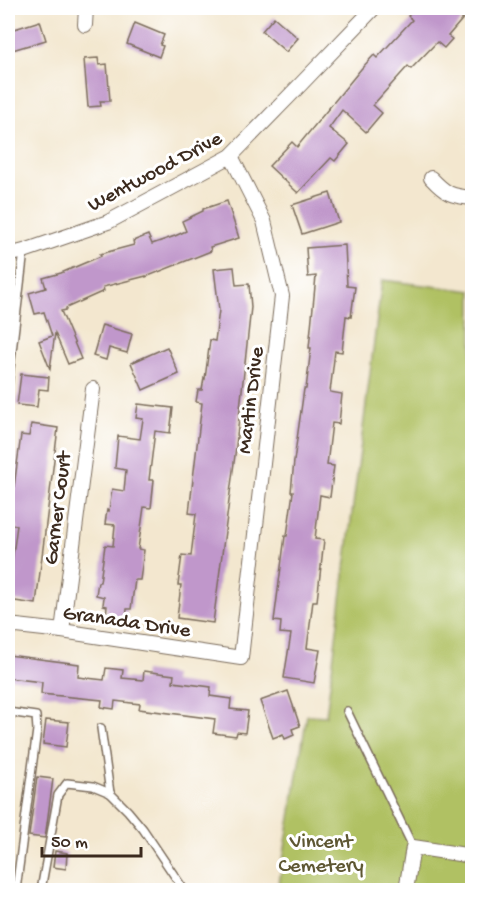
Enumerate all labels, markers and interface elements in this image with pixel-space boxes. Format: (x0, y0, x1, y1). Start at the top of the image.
street label: Wentwood Drive (84, 127, 228, 219)
street label: Martin Drive (234, 344, 272, 455)
street label: Garner Court (40, 448, 79, 566)
street label: Granada Drive (61, 602, 193, 645)
scale bar (42, 820, 141, 858)
park label: Vincent Cemetery (278, 831, 364, 880)
text: 50 m (51, 833, 88, 854)

